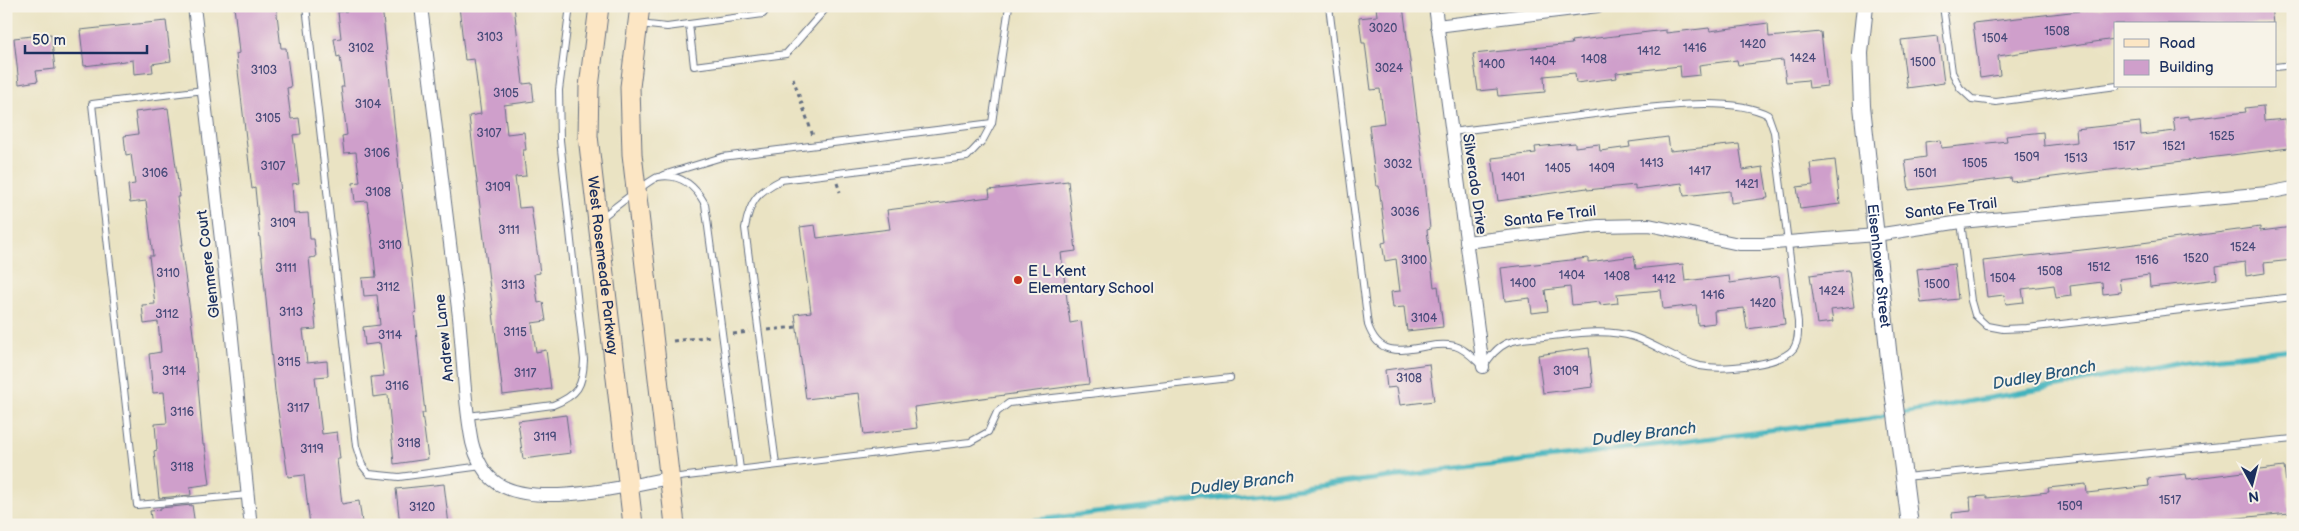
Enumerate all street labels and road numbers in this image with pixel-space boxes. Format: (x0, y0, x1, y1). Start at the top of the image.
street label: Silverado Drive (1458, 132, 1491, 236)
street label: West Rosemeade Parkway (583, 175, 622, 356)
street label: Santa Fe Trail (1904, 193, 1998, 224)
street label: Santa Fe Trail (1503, 201, 1597, 232)
street label: Eisenhower Street (1863, 203, 1895, 329)
street label: Glenmere Court (192, 208, 225, 319)
street label: Andrew Lane (430, 293, 459, 383)

